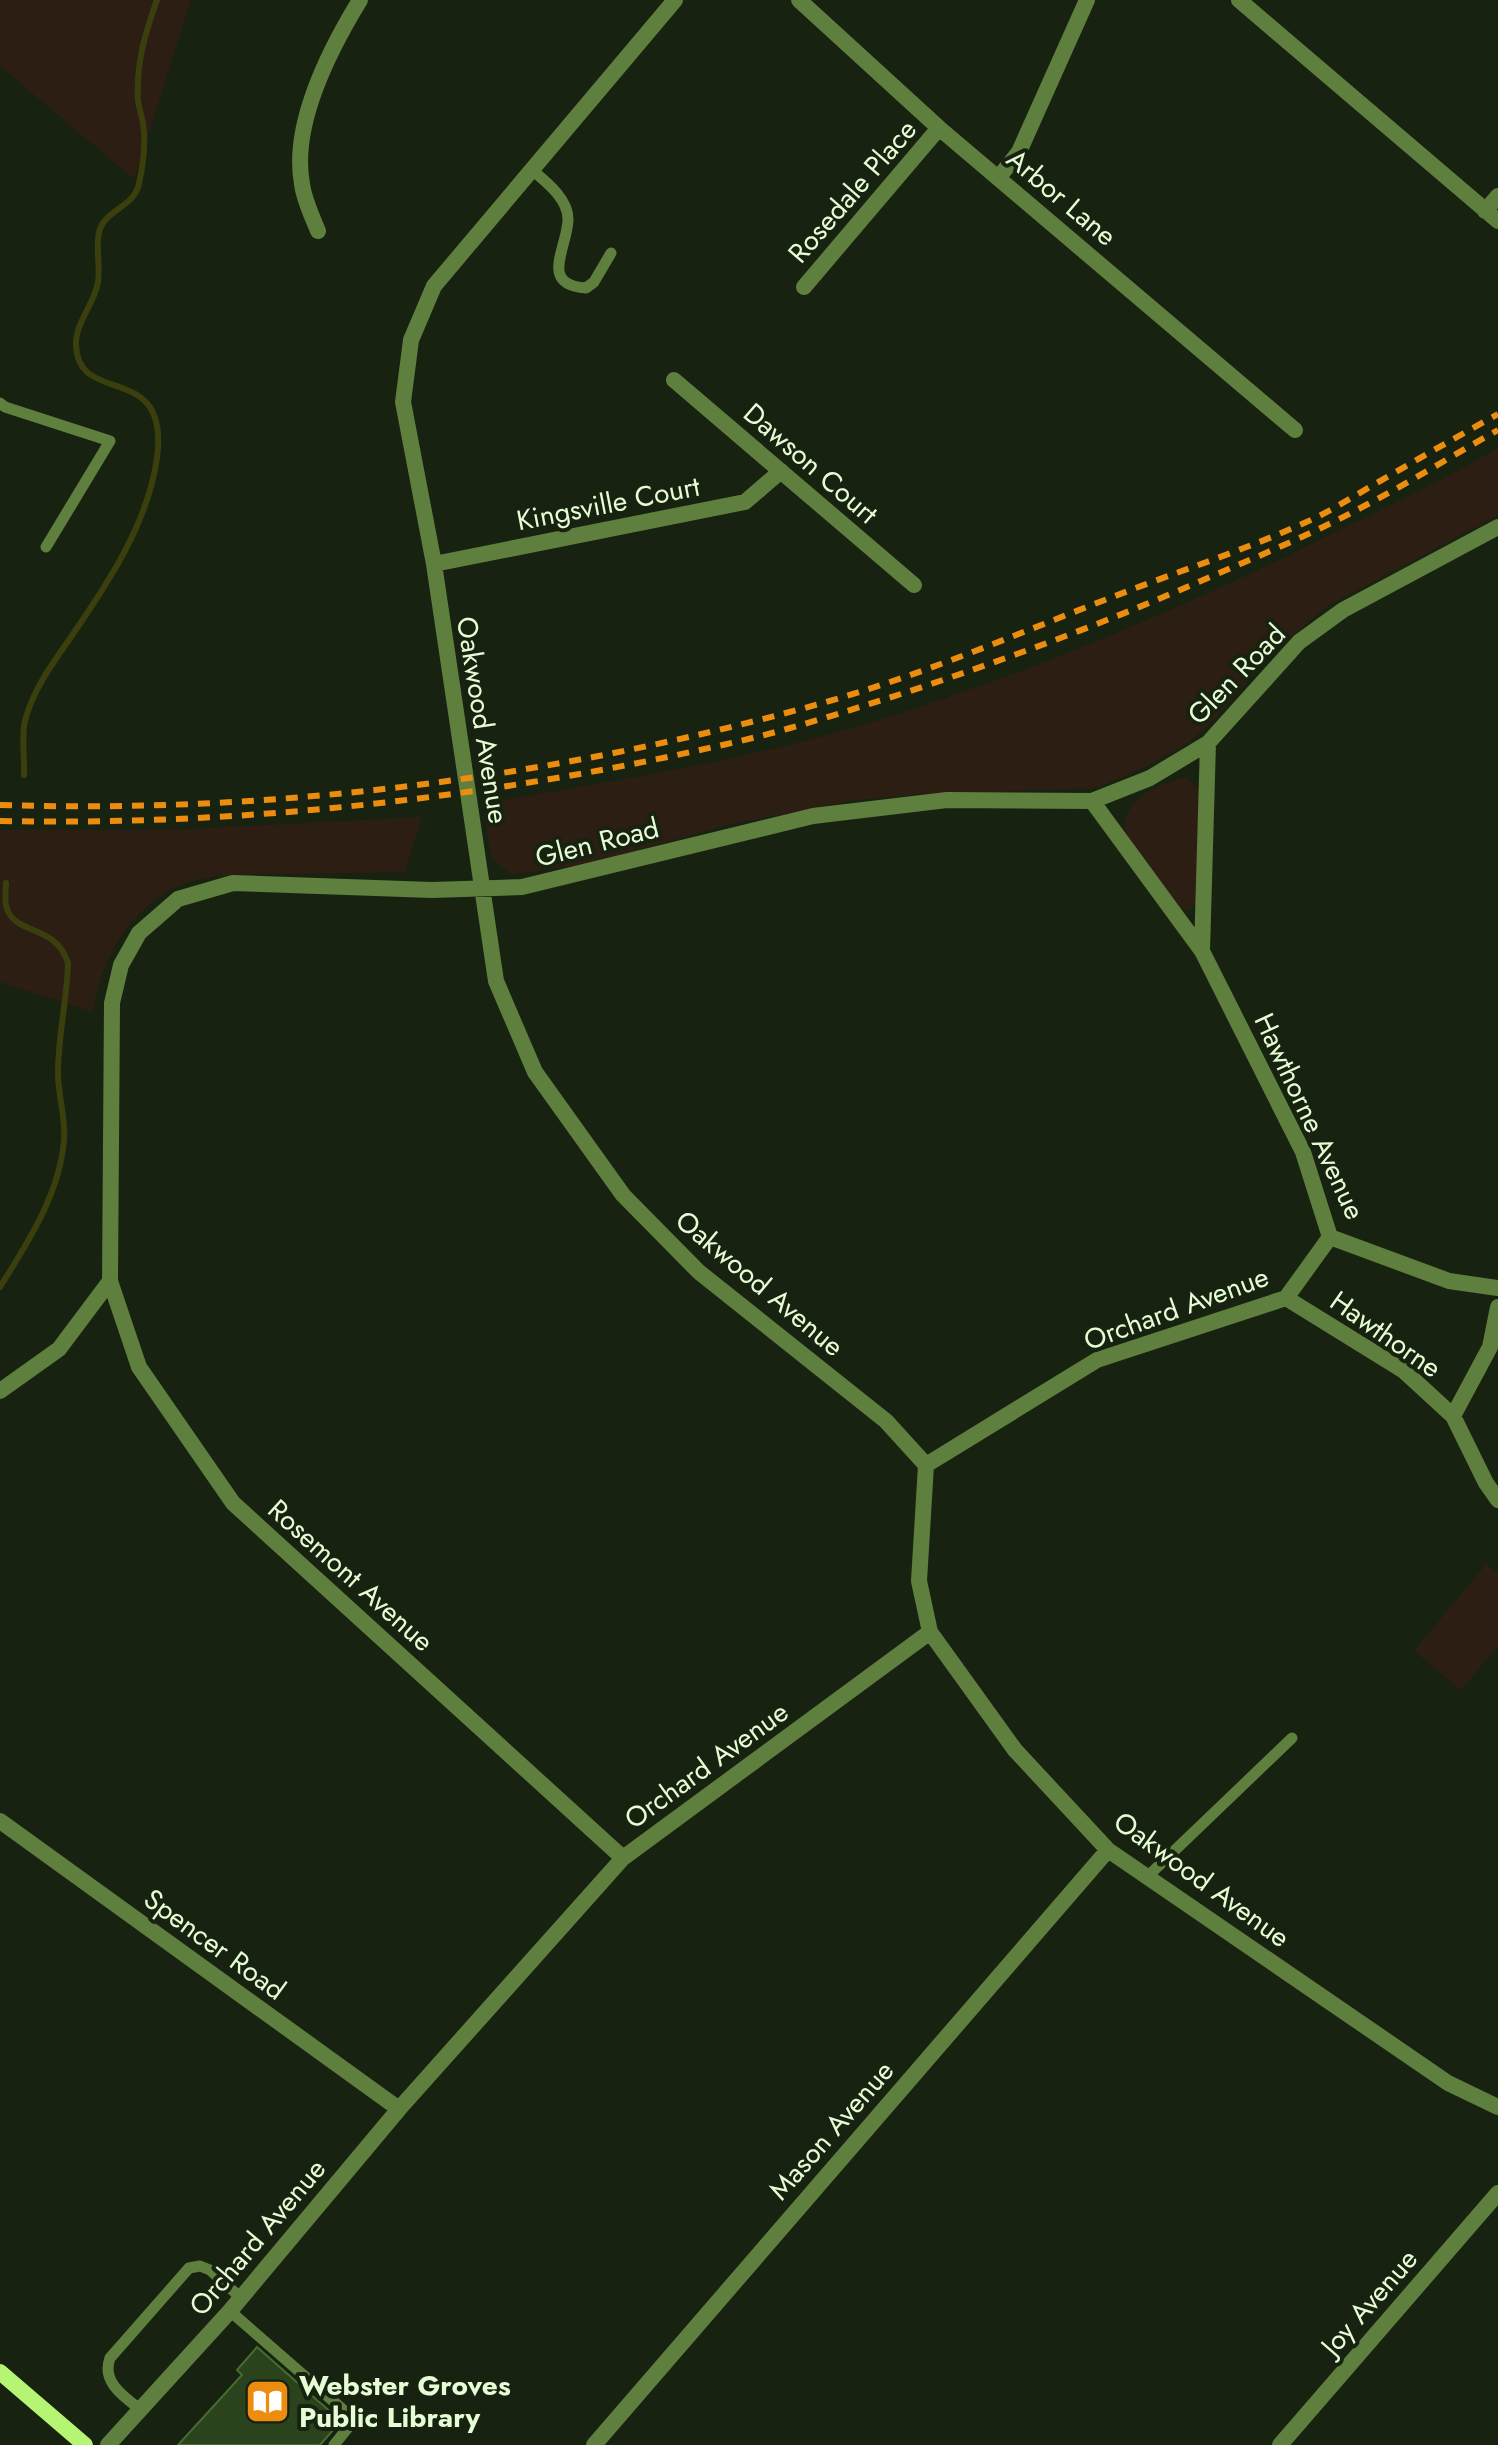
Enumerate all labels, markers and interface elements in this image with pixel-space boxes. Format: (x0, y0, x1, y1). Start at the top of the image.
street label: Rosedale Place (778, 111, 926, 272)
street label: Arbor Lane (998, 139, 1126, 256)
street label: Dawson Court (734, 393, 887, 534)
street label: Kingsville Court (513, 466, 703, 541)
street label: Oakwood Avenue (446, 614, 519, 827)
street label: Glen Road (1178, 615, 1295, 734)
street label: Glen Road (531, 807, 663, 878)
street label: Hawthorne Avenue (1244, 1006, 1375, 1226)
street label: Oakwood Avenue (666, 1200, 853, 1366)
street label: Orchard Avenue (1078, 1256, 1274, 1361)
street label: Hawthorne (1322, 1281, 1450, 1388)
street label: Rosemont Avenue (259, 1490, 443, 1661)
street label: Orchard Avenue (616, 1692, 797, 1839)
street label: Oakwood Avenue (1105, 1801, 1298, 1957)
street label: Spencer Road (135, 1879, 294, 2010)
street label: Mason Avenue (759, 2052, 904, 2209)
street label: Orchard Avenue (179, 2150, 335, 2325)
street label: Joy Avenue (1309, 2240, 1427, 2368)
place label: Webster Groves Public Library (299, 2365, 511, 2438)
library icon: Webster Groves Public Library (244, 2377, 292, 2425)

